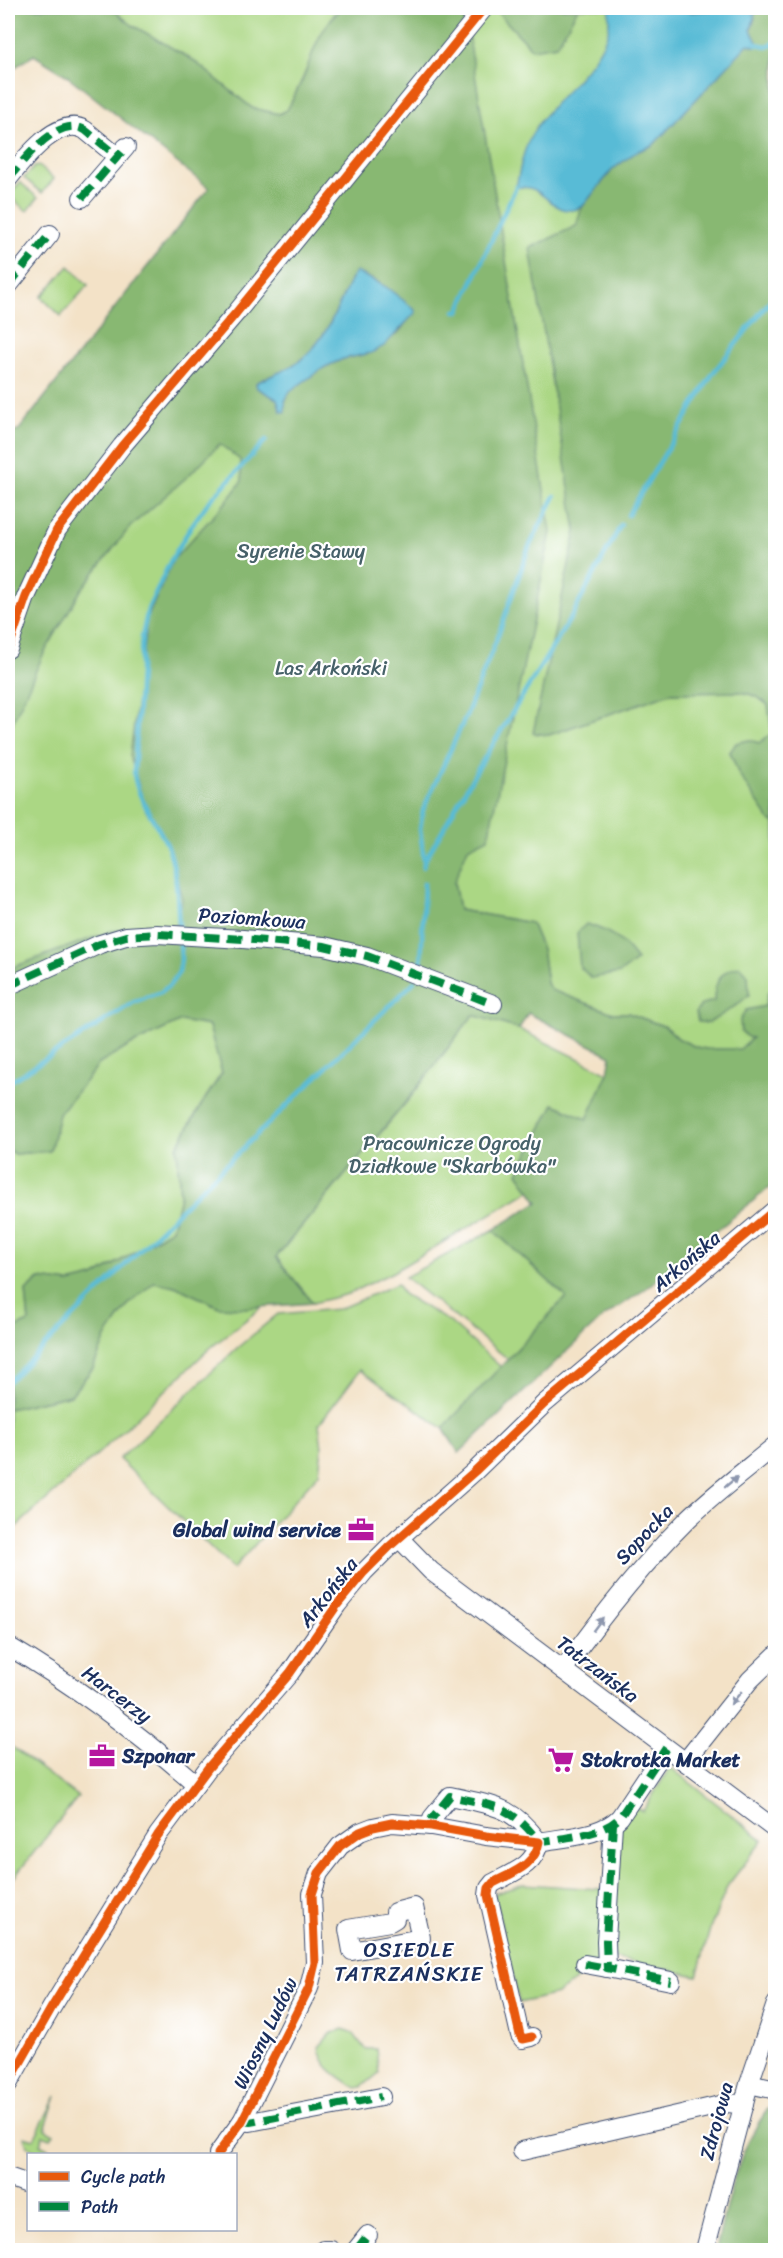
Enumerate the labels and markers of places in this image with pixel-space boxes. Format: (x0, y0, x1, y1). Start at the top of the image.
place label: Global wind service (172, 1513, 341, 1548)
office icon: Global wind service (346, 1515, 376, 1545)
place label: Szponar (121, 1739, 196, 1774)
office icon: Szponar (87, 1741, 117, 1771)
place label: Stokrotka Market (580, 1743, 740, 1778)
supermarket icon: Stokrotka Market (546, 1745, 576, 1775)

